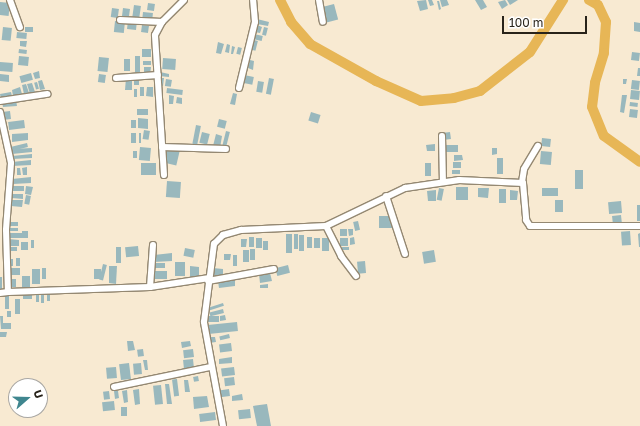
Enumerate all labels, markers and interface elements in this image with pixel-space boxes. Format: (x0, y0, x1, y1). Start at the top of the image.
scale bar (504, 8, 589, 34)
text: 100 m (509, 15, 543, 30)
north arrow (8, 378, 48, 418)
text: U (31, 388, 46, 400)

